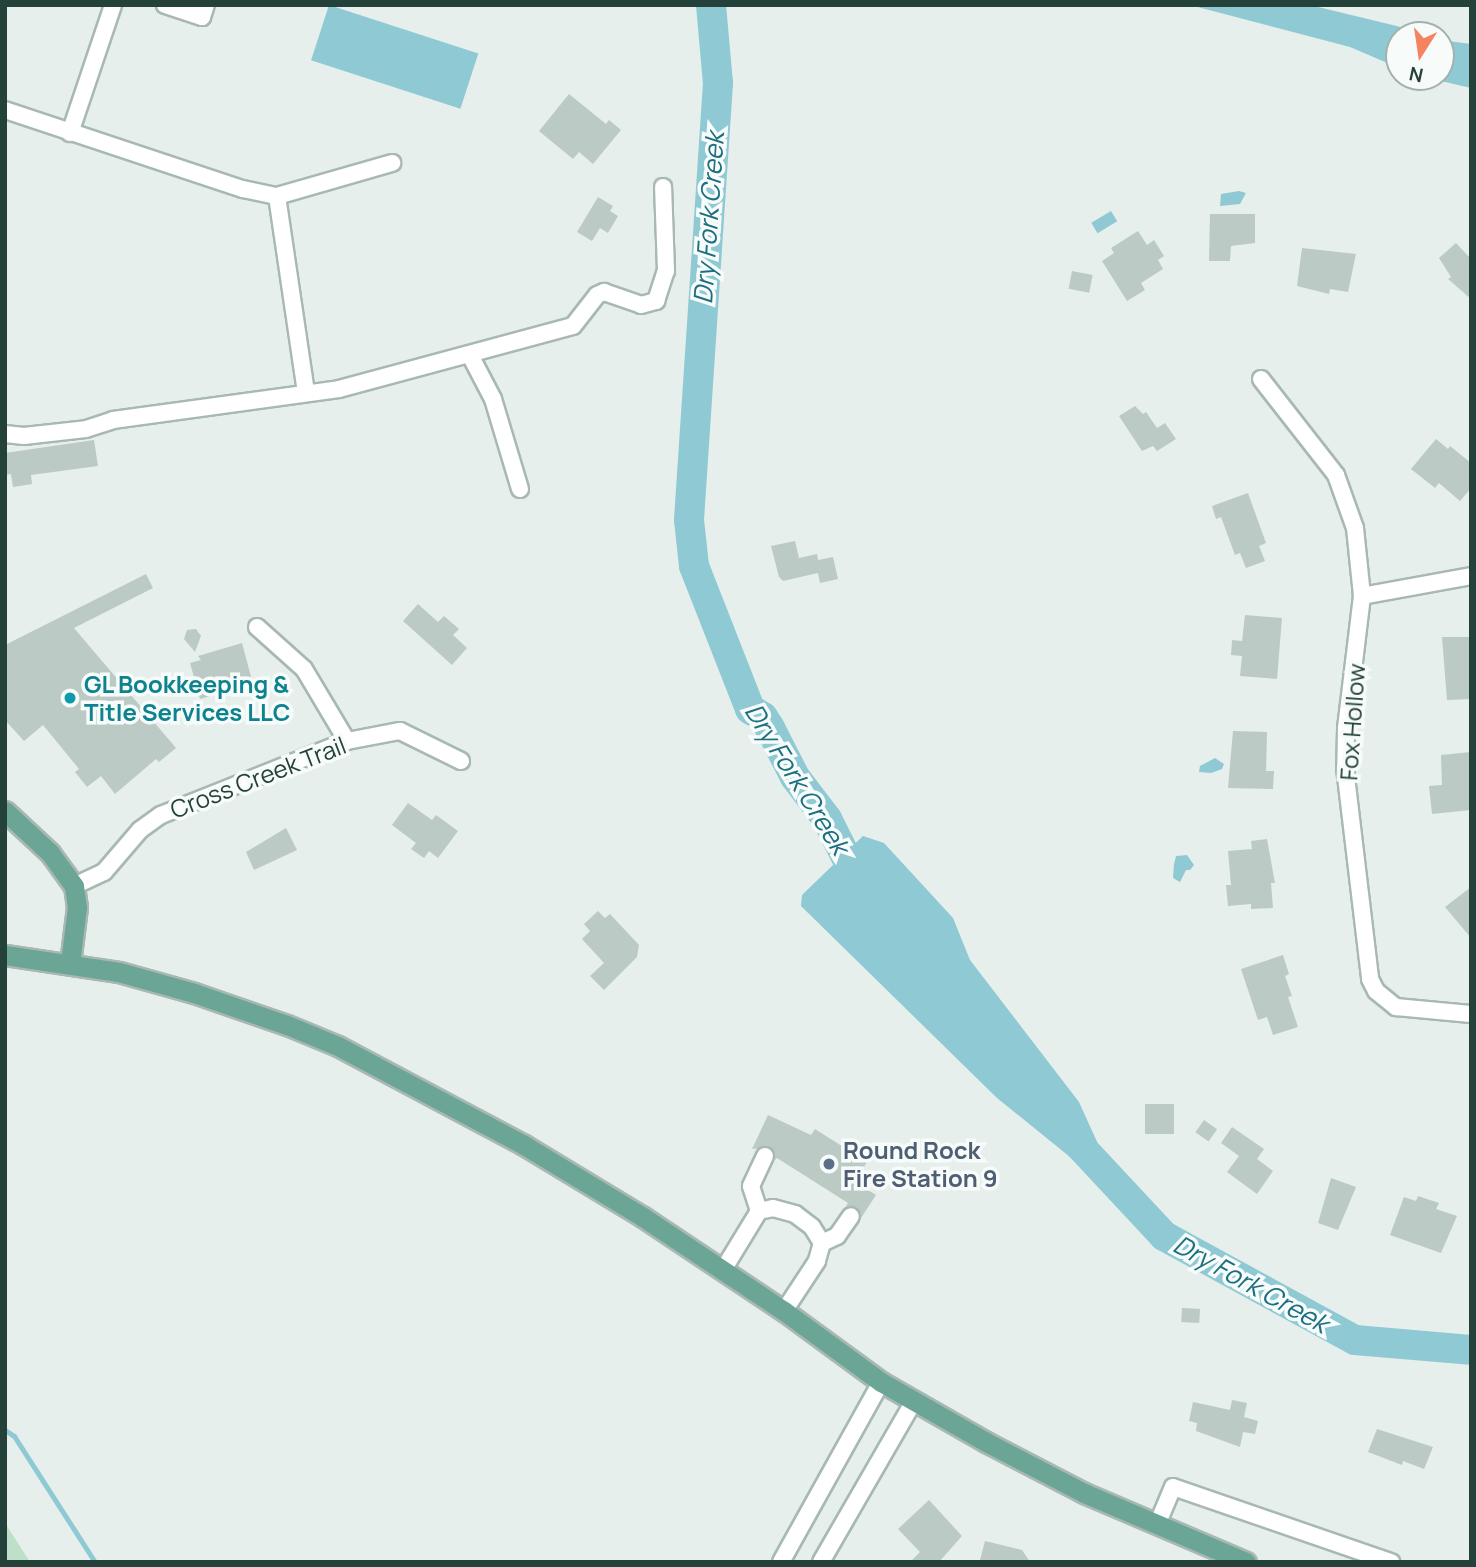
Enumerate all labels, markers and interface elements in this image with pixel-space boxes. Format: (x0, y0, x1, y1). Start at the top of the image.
north arrow (1385, 21, 1455, 91)
text: N (1407, 60, 1425, 89)
water label: Dry Fork Creek (687, 131, 731, 305)
street label: Fox Hollow (1334, 663, 1370, 781)
place label: GL Bookkeeping & Title Services LLC (84, 670, 290, 726)
marker: GL Bookkeeping & Title Services LLC (62, 690, 78, 706)
water label: Dry Fork Creek (738, 698, 856, 860)
street label: Cross Creek Trail (166, 730, 350, 824)
place label: Round Rock Fire Station 9 (843, 1136, 998, 1192)
marker: Round Rock Fire Station 9 (821, 1156, 837, 1172)
water label: Dry Fork Creek (1168, 1229, 1334, 1339)

